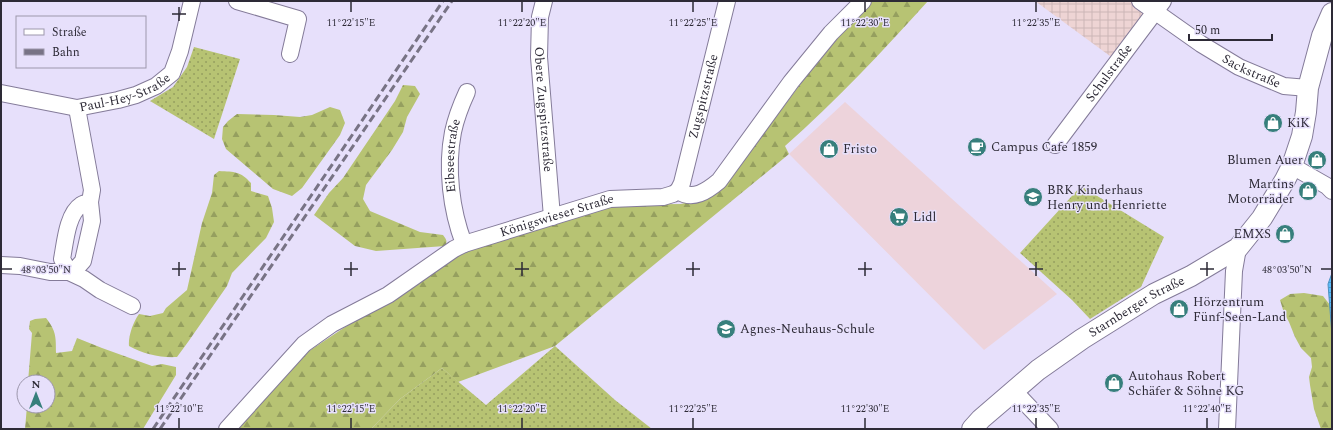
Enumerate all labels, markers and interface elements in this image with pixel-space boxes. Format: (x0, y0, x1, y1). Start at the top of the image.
text: 11°22'15"E (327, 15, 375, 31)
text: 11°22'20"E (498, 15, 546, 31)
text: 11°22'25"E (669, 15, 717, 31)
text: 11°22'30"E (841, 15, 889, 31)
text: 11°22'35"E (1012, 15, 1060, 31)
legend (16, 16, 146, 68)
scale bar (1189, 16, 1272, 42)
text: 50 m (1195, 21, 1220, 40)
text: Straße (52, 23, 87, 42)
street label: Schulstraße (1081, 40, 1137, 106)
text: Bahn (52, 43, 80, 62)
street label: Obere Zugspitzstraße (529, 46, 558, 173)
street label: Sackstraße (1218, 49, 1284, 93)
street label: Zugspitzstraße (683, 52, 723, 141)
street label: Paul-Hey-Straße (78, 68, 175, 117)
shop icon: KiK (1262, 112, 1284, 134)
place label: KiK (1287, 113, 1310, 133)
street label: Eibseestraße (440, 116, 466, 194)
cafe icon: Campus Cafe 1859 (966, 136, 988, 158)
place label: Campus Cafe 1859 (991, 137, 1098, 157)
shop icon: Fristo (818, 138, 840, 160)
place label: Fristo (843, 139, 877, 159)
shop icon: Blumen Auer (1306, 149, 1328, 171)
place label: Blumen Auer (1227, 150, 1303, 170)
place label: Martins Motorräder (1227, 174, 1294, 209)
place label: BRK Kinderhaus Henry und Henriette (1047, 180, 1167, 215)
shop icon: Martins Motorräder (1297, 180, 1319, 202)
school or university icon: BRK Kinderhaus Henry und Henriette (1022, 186, 1044, 208)
street label: Königswieser Straße (497, 189, 614, 242)
supermarket icon: Lidl (888, 206, 910, 228)
place label: Lidl (913, 207, 937, 227)
shop icon: EMXS (1274, 223, 1296, 245)
place label: EMXS (1234, 224, 1271, 244)
text: 48°03'50"N (21, 262, 71, 278)
text: 48°03'50"N (1262, 262, 1312, 278)
street label: Starnberger Straße (1084, 271, 1188, 343)
place label: Hörzentrum Fünf-Seen-Land (1193, 292, 1286, 327)
shop icon: Hörzentrum Fünf-Seen-Land (1168, 298, 1190, 320)
school or university icon: Agnes-Neuhaus-Schule (715, 318, 737, 340)
place label: Agnes-Neuhaus-Schule (740, 319, 875, 339)
place label: Autohaus Robert Schäfer & Söhne KG (1128, 366, 1244, 401)
shop icon: Autohaus Robert Schäfer & Söhne KG (1103, 372, 1125, 394)
north arrow (16, 374, 56, 414)
text: N (32, 376, 41, 393)
text: 11°22'10"E (155, 401, 203, 417)
text: 11°22'15"E (327, 401, 375, 417)
text: 11°22'20"E (498, 401, 546, 417)
text: 11°22'25"E (669, 401, 717, 417)
text: 11°22'30"E (841, 401, 889, 417)
text: 11°22'35"E (1012, 401, 1060, 417)
text: 11°22'40"E (1183, 401, 1231, 417)

